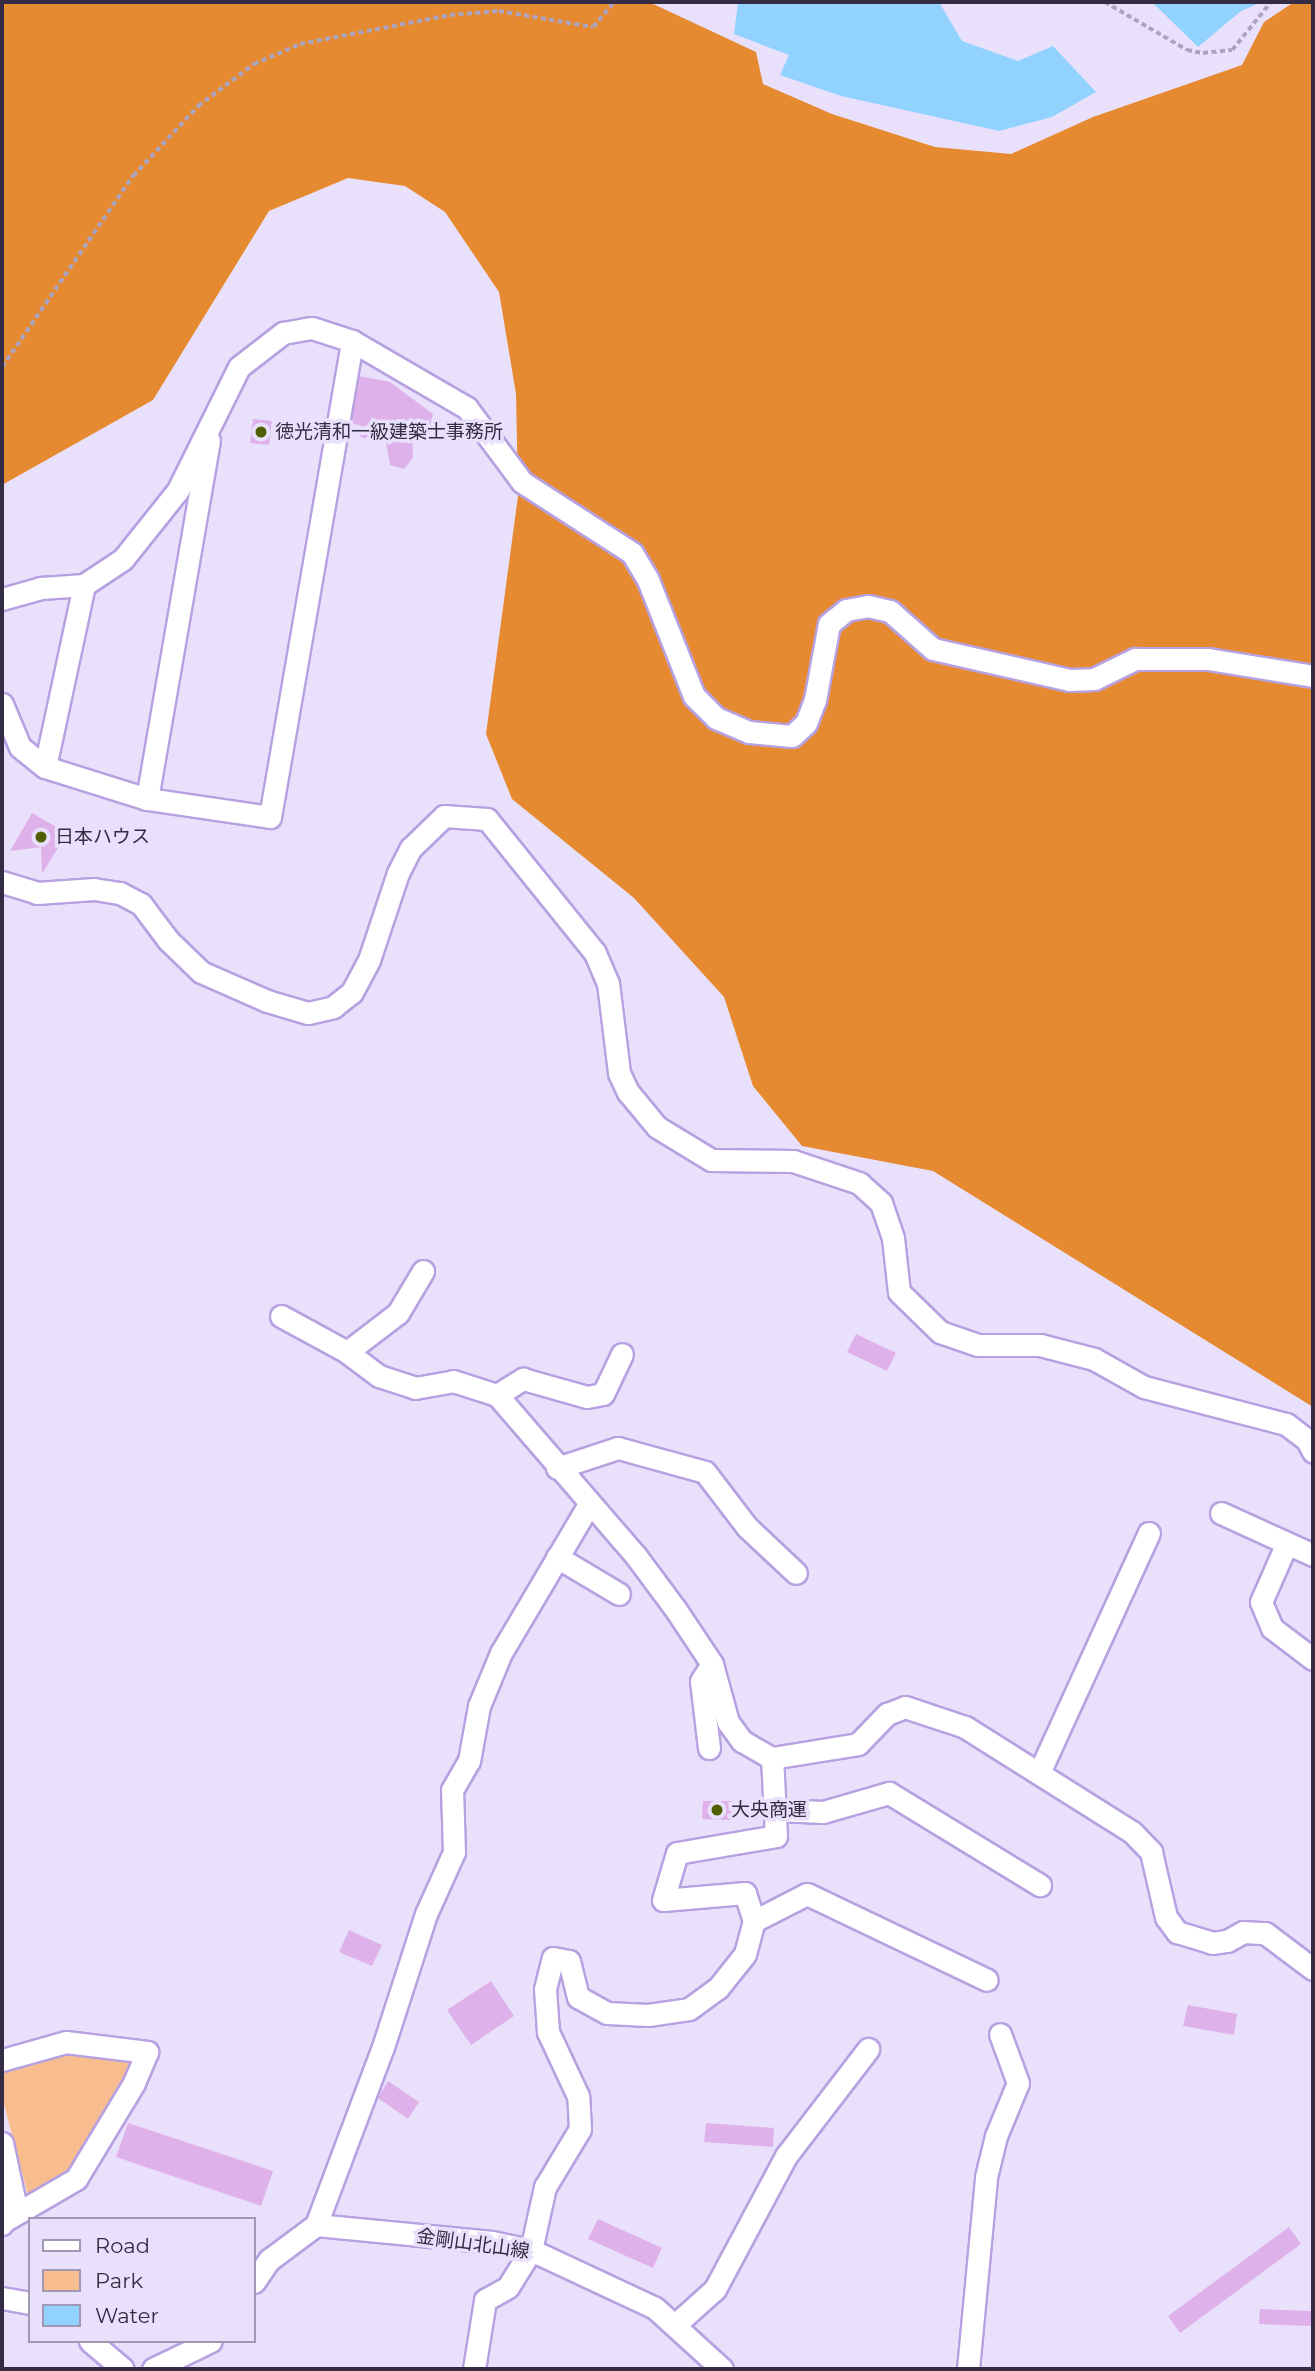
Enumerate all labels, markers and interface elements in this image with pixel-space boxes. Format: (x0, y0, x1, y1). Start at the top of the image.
place label: 徳光清和一級建築士事務所 (275, 421, 503, 443)
marker: 徳光清和一級建築士事務所 (253, 424, 269, 440)
place label: 日本ハウス (55, 826, 150, 848)
marker: 日本ハウス (33, 829, 49, 845)
place label: 大央商運 (731, 1799, 807, 1821)
marker: 大央商運 (709, 1802, 725, 1818)
legend (28, 2217, 256, 2343)
street label: 金剛山北山線 (415, 2225, 531, 2263)
text: Road (95, 2233, 150, 2258)
text: Park (95, 2268, 143, 2293)
text: Water (95, 2303, 159, 2328)

